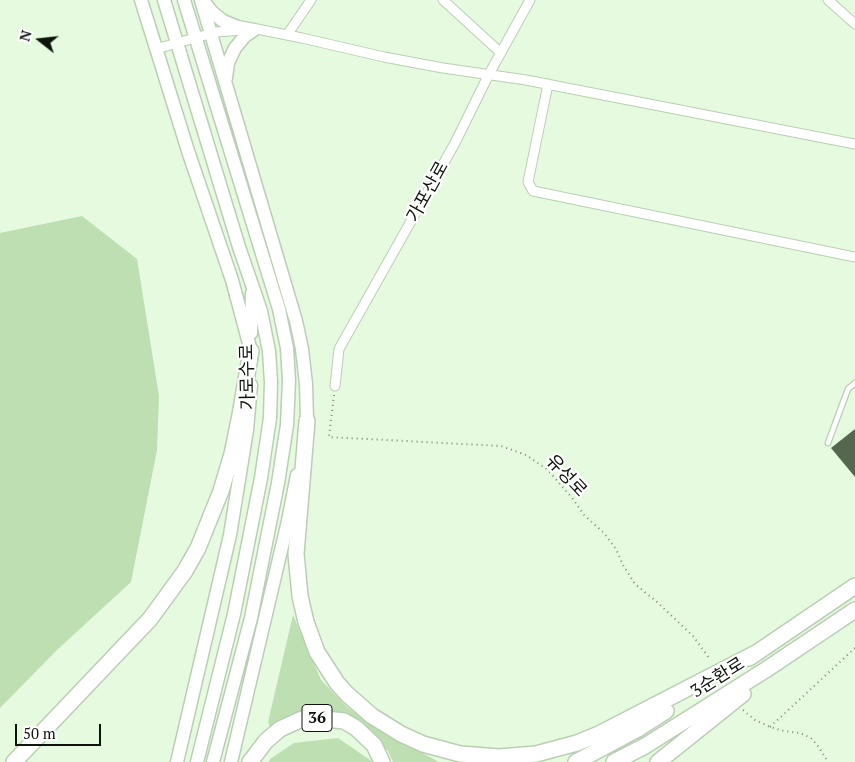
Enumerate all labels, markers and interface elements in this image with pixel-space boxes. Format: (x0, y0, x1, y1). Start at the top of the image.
north arrow (15, 15, 65, 65)
text: N (15, 28, 36, 43)
street label: 가포산로 (402, 158, 454, 226)
street label: 가로수로 (237, 344, 259, 410)
street label: 유성로 (541, 450, 591, 502)
street label: 3순환로 (687, 653, 749, 703)
road number: 36 (302, 704, 332, 731)
scale bar (18, 714, 104, 746)
text: 50 m (23, 723, 56, 743)

